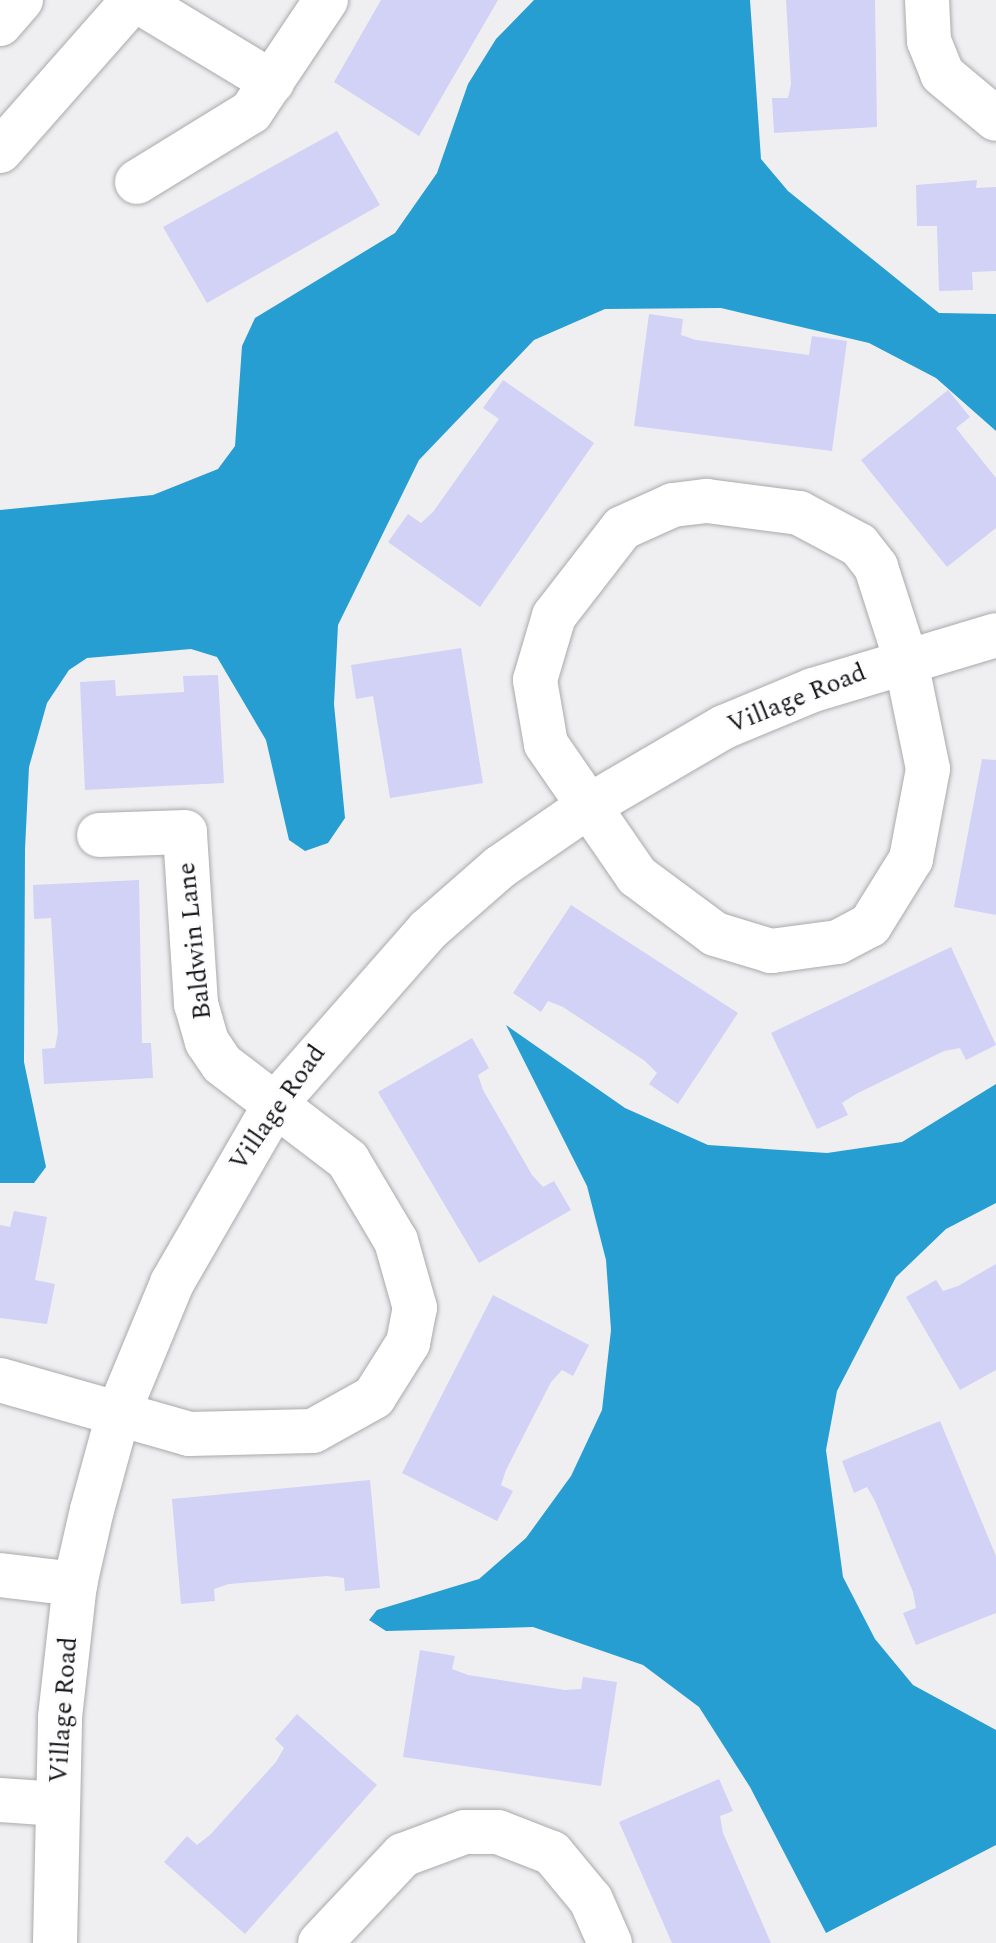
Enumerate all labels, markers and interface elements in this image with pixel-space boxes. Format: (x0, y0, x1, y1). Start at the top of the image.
street label: Village Road (723, 657, 871, 741)
street label: Baldwin Lane (171, 861, 219, 1021)
street label: Village Road (223, 1039, 333, 1177)
street label: Village Road (43, 1636, 85, 1784)

